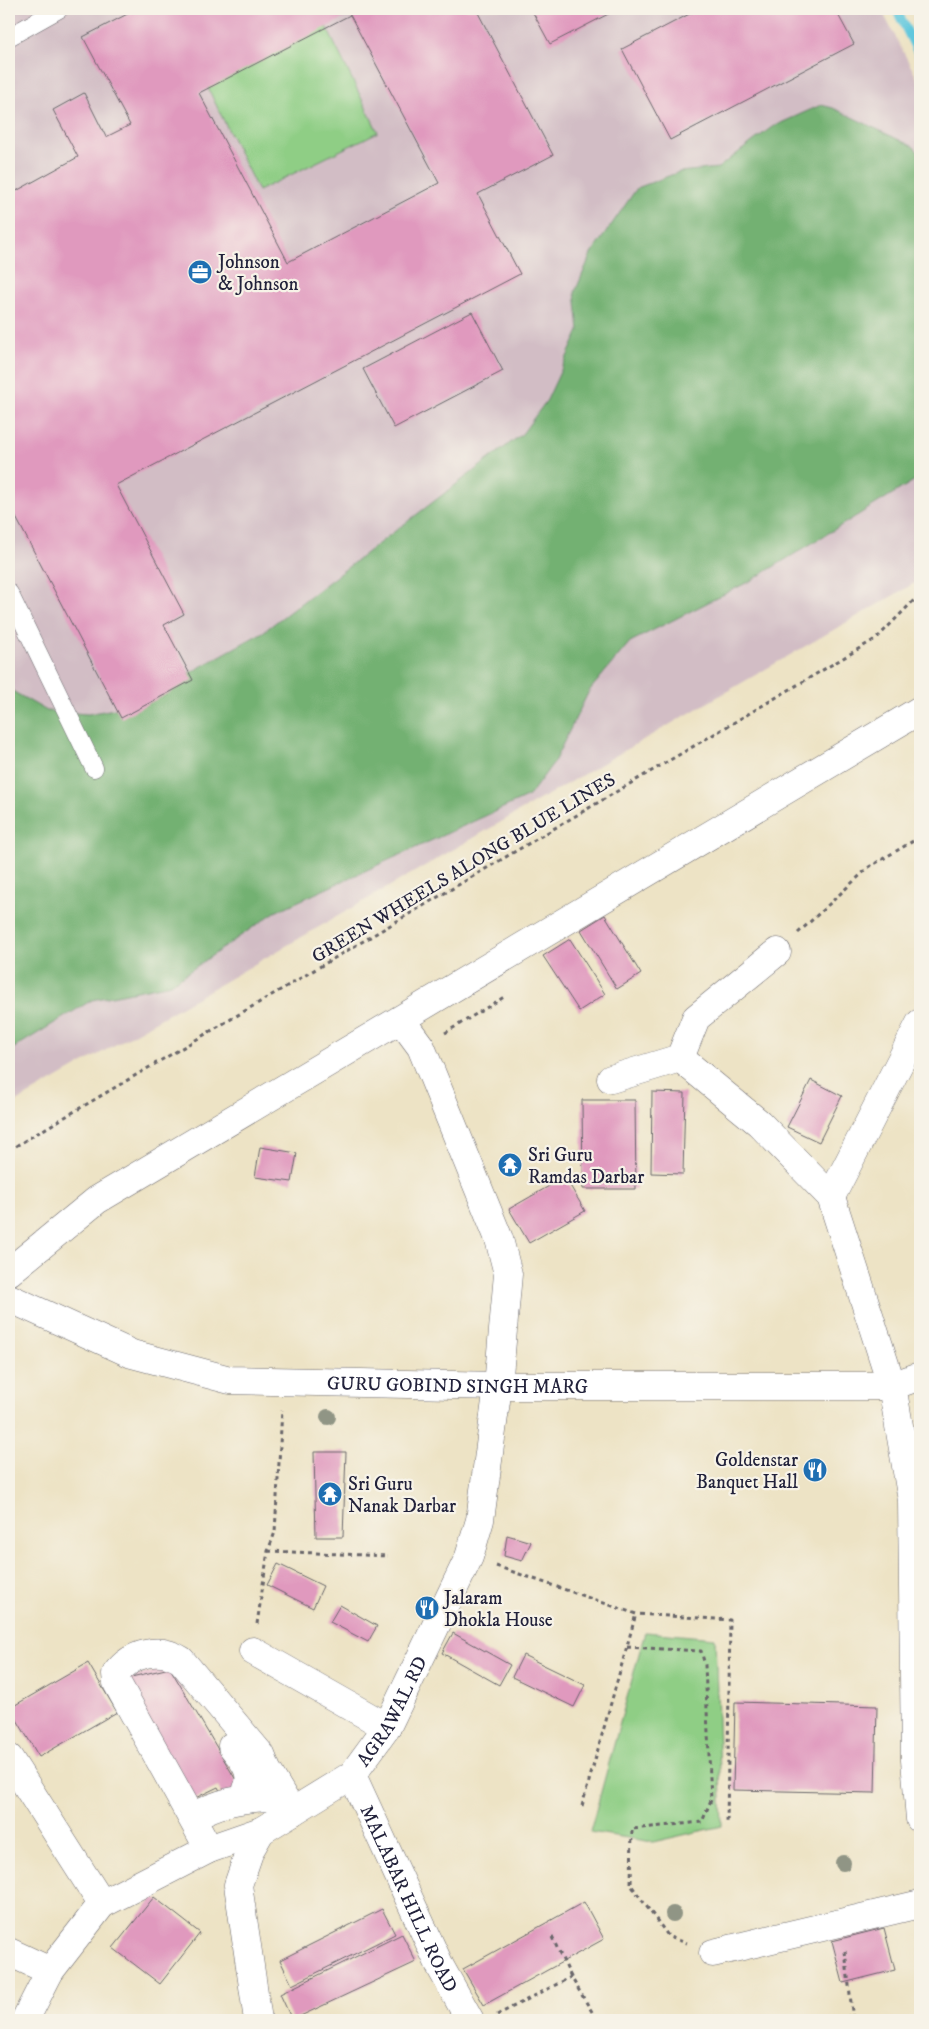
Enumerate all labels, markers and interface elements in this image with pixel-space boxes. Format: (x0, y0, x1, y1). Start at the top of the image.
place label: Johnson & Johnson (216, 251, 299, 296)
office icon: Johnson & Johnson (187, 259, 213, 285)
street label: GREEN WHEELS ALONG BLUE LINES (308, 768, 620, 968)
place label: Sri Guru Ramdas Darbar (528, 1144, 644, 1189)
temple icon: Sri Guru Ramdas Darbar (497, 1152, 523, 1178)
street label: GURU GOBIND SINGH MARG (327, 1372, 588, 1399)
place label: Goldenstar Banquet Hall (696, 1449, 798, 1495)
restaurant icon: Goldenstar Banquet Hall (802, 1457, 828, 1483)
place label: Sri Guru Nanak Darbar (348, 1473, 456, 1518)
temple icon: Sri Guru Nanak Darbar (317, 1481, 343, 1507)
place label: Jalaram Dhokla House (442, 1587, 553, 1632)
restaurant icon: Jalaram Dhokla House (414, 1595, 440, 1621)
street label: AGRAWAL RD (352, 1653, 433, 1771)
street label: MALABAR HILL ROAD (354, 1802, 462, 1997)

